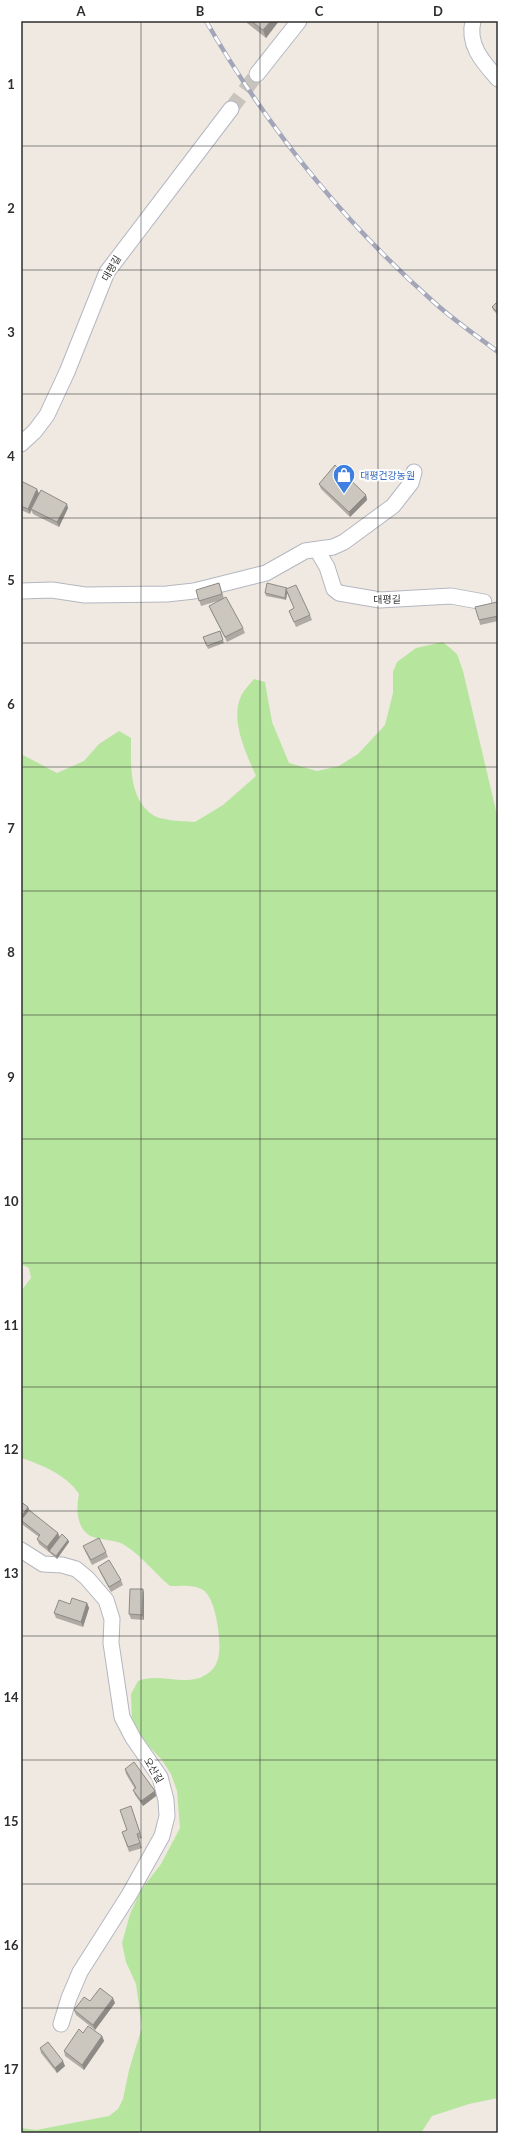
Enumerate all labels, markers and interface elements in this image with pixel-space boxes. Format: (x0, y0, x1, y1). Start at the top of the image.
text: A (75, 3, 86, 19)
text: B (196, 3, 205, 19)
text: C (315, 3, 324, 19)
text: D (433, 3, 443, 19)
text: 1 (7, 76, 15, 92)
text: 2 (7, 200, 15, 216)
street label: 대평길 (99, 253, 123, 283)
text: 3 (7, 324, 15, 340)
text: 4 (7, 448, 15, 464)
shop icon: 대평건강농원 (331, 462, 357, 495)
place label: 대평건강농원 (360, 469, 415, 481)
text: 5 (7, 572, 15, 588)
street label: 대평길 (373, 593, 401, 605)
text: 6 (7, 696, 15, 712)
text: 7 (7, 820, 15, 836)
text: 8 (7, 944, 15, 960)
text: 9 (7, 1069, 15, 1085)
text: 10 (3, 1193, 19, 1209)
text: 11 (3, 1317, 19, 1333)
text: 12 (3, 1441, 19, 1457)
text: 13 (3, 1565, 19, 1581)
text: 14 (3, 1689, 19, 1705)
street label: 오산길 (142, 1755, 166, 1785)
text: 15 (3, 1813, 19, 1829)
text: 16 (3, 1937, 19, 1953)
text: 17 (3, 2061, 19, 2077)

